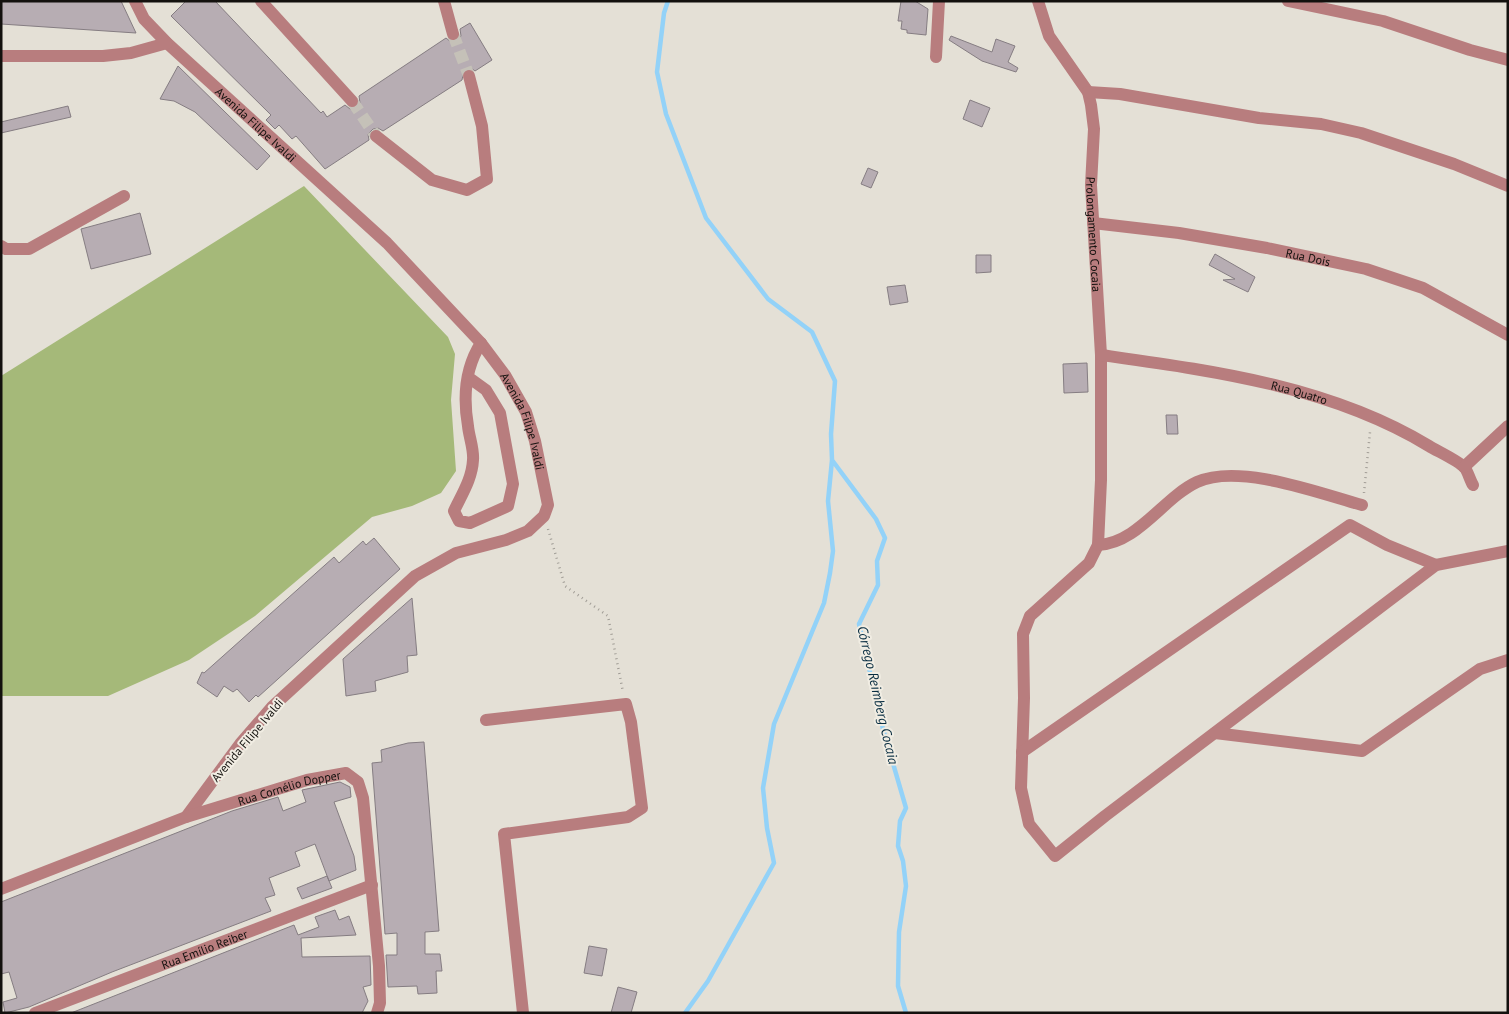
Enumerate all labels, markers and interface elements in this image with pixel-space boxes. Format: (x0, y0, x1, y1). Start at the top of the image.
street label: Avenida Filipe Ivaldi (213, 84, 300, 165)
street label: Prolongamento Cocaia (1083, 176, 1105, 292)
street label: Rua Dois (1285, 245, 1332, 269)
street label: Avenida Filipe Ivaldi (497, 370, 548, 471)
street label: Rua Quatro (1270, 377, 1330, 407)
water label: Córrego Reimberg Cocaia (853, 624, 903, 766)
street label: Avenida Filipe Ivaldi (208, 695, 286, 785)
street label: Rua Cornélio Dopper (236, 767, 342, 808)
street label: Rua Emílio Reiber (159, 926, 249, 972)

